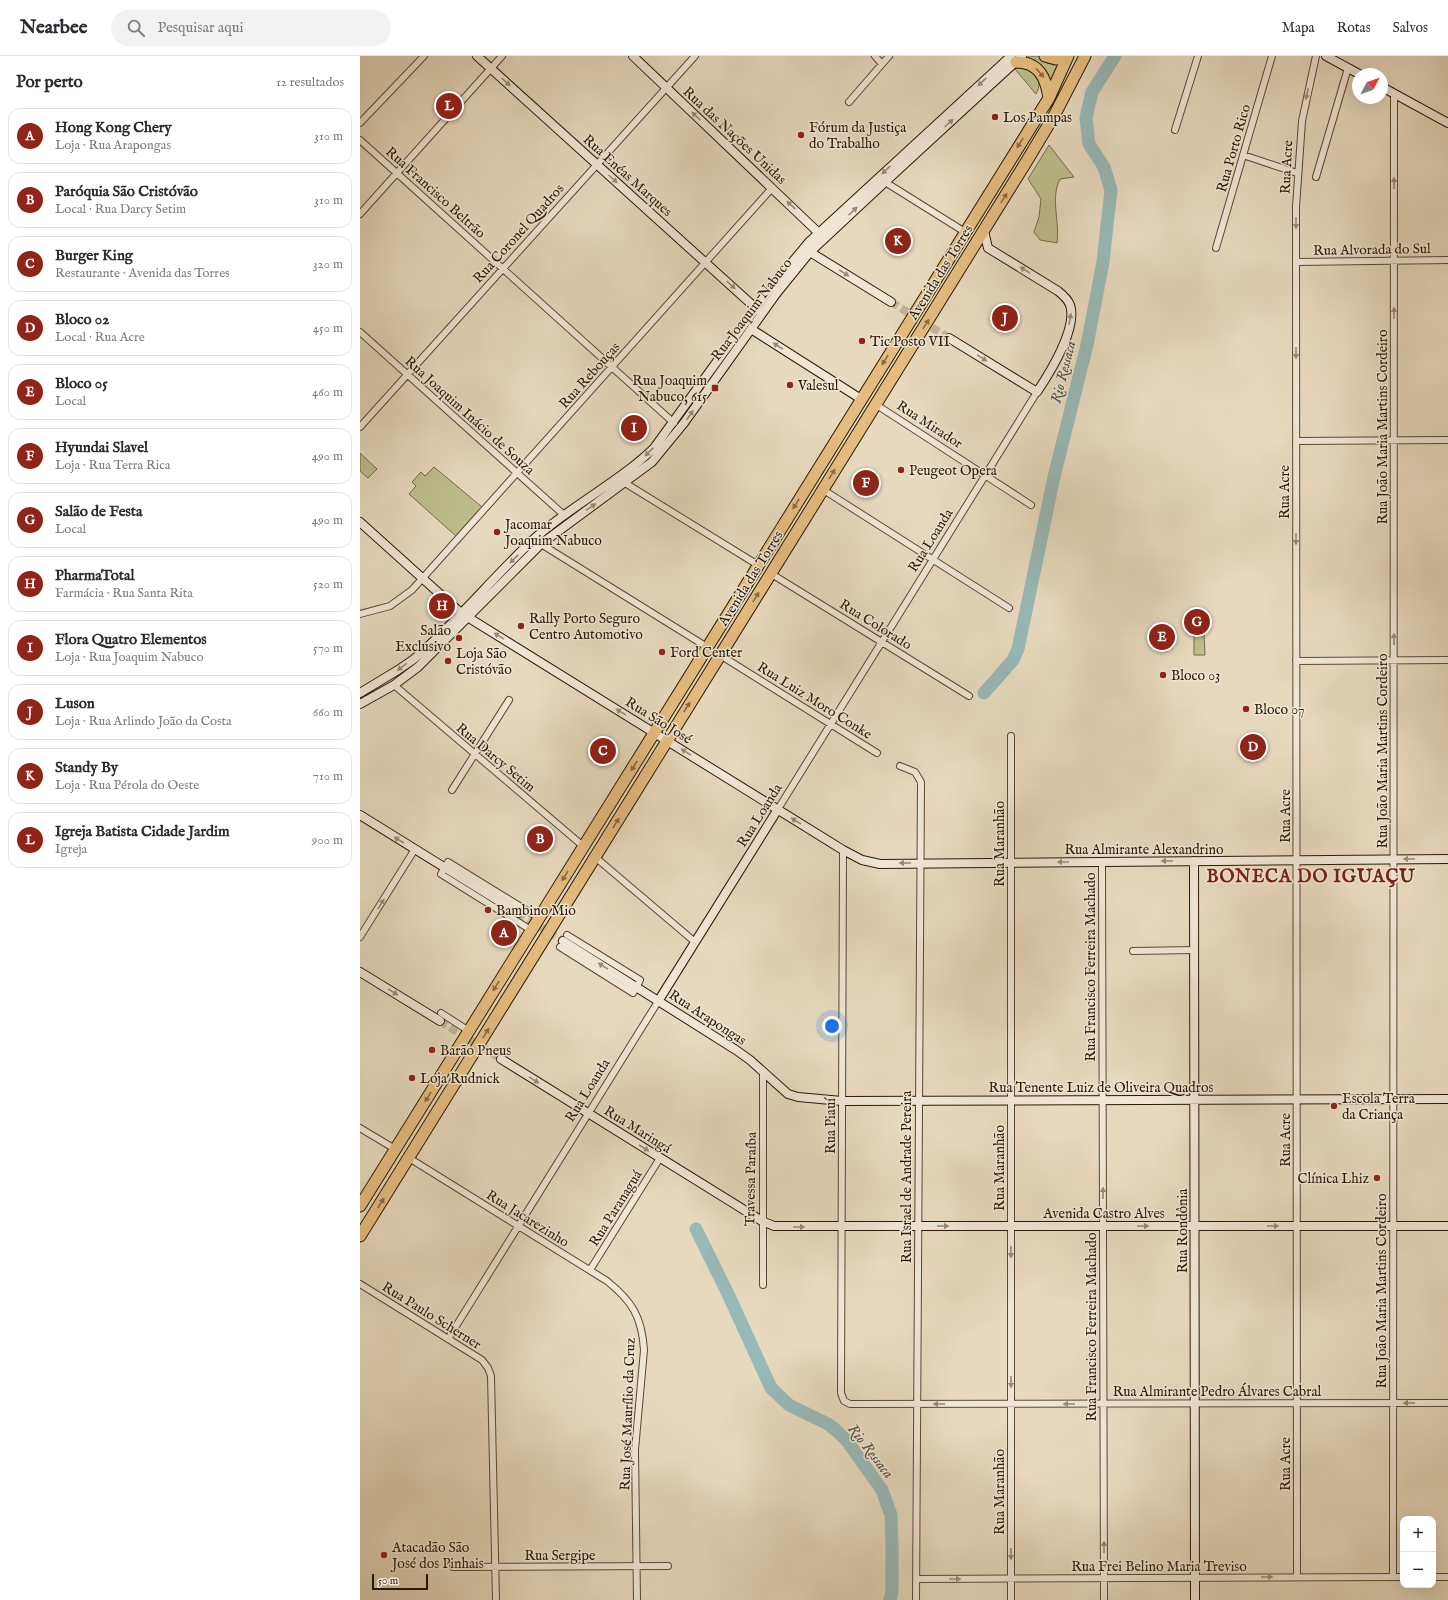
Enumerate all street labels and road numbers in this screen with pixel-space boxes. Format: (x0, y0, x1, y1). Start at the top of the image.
street label: Rua das Nações Unidas (679, 83, 790, 188)
street label: Rua Porto Rico (1213, 102, 1255, 194)
street label: Rua Enéas Marques (579, 131, 676, 221)
street label: Rua Acre (1277, 139, 1297, 194)
street label: Rua Francisco Beltrão (382, 143, 489, 243)
street label: Rua Coronel Quadros (469, 180, 568, 287)
street label: Avenida das Torres (904, 221, 977, 324)
street label: Rua Alvorada do Sul (1313, 240, 1431, 260)
street label: Rua Joaquim Nabuco (707, 254, 796, 364)
street label: Rua João Maria Martins Cordeiro (1374, 329, 1392, 525)
street label: Rua Rebouças (555, 339, 624, 413)
street label: Rua Joaquim Inácio de Souza (401, 353, 539, 480)
street label: Rua Mirador (893, 397, 966, 453)
street label: Rua Acre (1276, 464, 1294, 519)
street label: Rua Loanda (904, 505, 958, 576)
street label: Avenida das Torres (714, 527, 787, 630)
street label: Rua Colorado (836, 596, 915, 654)
street label: Rua João Maria Martins Cordeiro (1374, 653, 1392, 849)
street label: Rua Luiz Moro Conke (754, 658, 876, 744)
street label: Rua São José (622, 693, 696, 749)
street label: Rua Darcy Setim (452, 719, 539, 796)
street label: Rua Loanda (733, 780, 787, 851)
street label: Rua Acre (1277, 788, 1295, 843)
street label: Rua Maranhão (991, 801, 1009, 887)
street label: Rua Almirante Alexandrino (1064, 841, 1224, 859)
street label: Rua Francisco Ferreira Machado (1082, 872, 1100, 1062)
street label: Rua Arapongas (665, 986, 750, 1050)
street label: Rua Loanda (561, 1055, 615, 1126)
street label: Rua Tenente Luiz de Oliveira Quadros (989, 1079, 1214, 1097)
street label: Rua Israel de Andrade Pereira (898, 1090, 916, 1263)
street label: Rua Piauí (822, 1097, 840, 1154)
street label: Rua Maringá (600, 1102, 675, 1158)
street label: Rua Acre (1277, 1112, 1295, 1167)
street label: Rua Maranhão (991, 1125, 1009, 1211)
street label: Travessa Paraíba (741, 1131, 761, 1226)
street label: Rua Paranaguá (585, 1166, 647, 1250)
street label: Rua Jacarezinho (483, 1186, 573, 1252)
street label: Rua Rondônia (1174, 1188, 1192, 1273)
street label: Rua João Maria Martins Cordeiro (1373, 1193, 1391, 1389)
street label: Avenida Castro Alves (1042, 1205, 1165, 1223)
street label: Rua Francisco Ferreira Machado (1083, 1232, 1101, 1422)
street label: Rua Paulo Scherner (378, 1278, 484, 1354)
street label: Rua José Maurílio da Cruz (616, 1337, 640, 1491)
street label: Rua Almirante Pedro Álvares Cabral (1113, 1382, 1321, 1401)
street label: Rua Acre (1277, 1436, 1295, 1491)
street label: Rua Maranhão (991, 1449, 1009, 1535)
street label: Rua Sergipe (524, 1547, 596, 1565)
street label: Rua Frei Belino Maria Treviso (1071, 1558, 1247, 1576)

